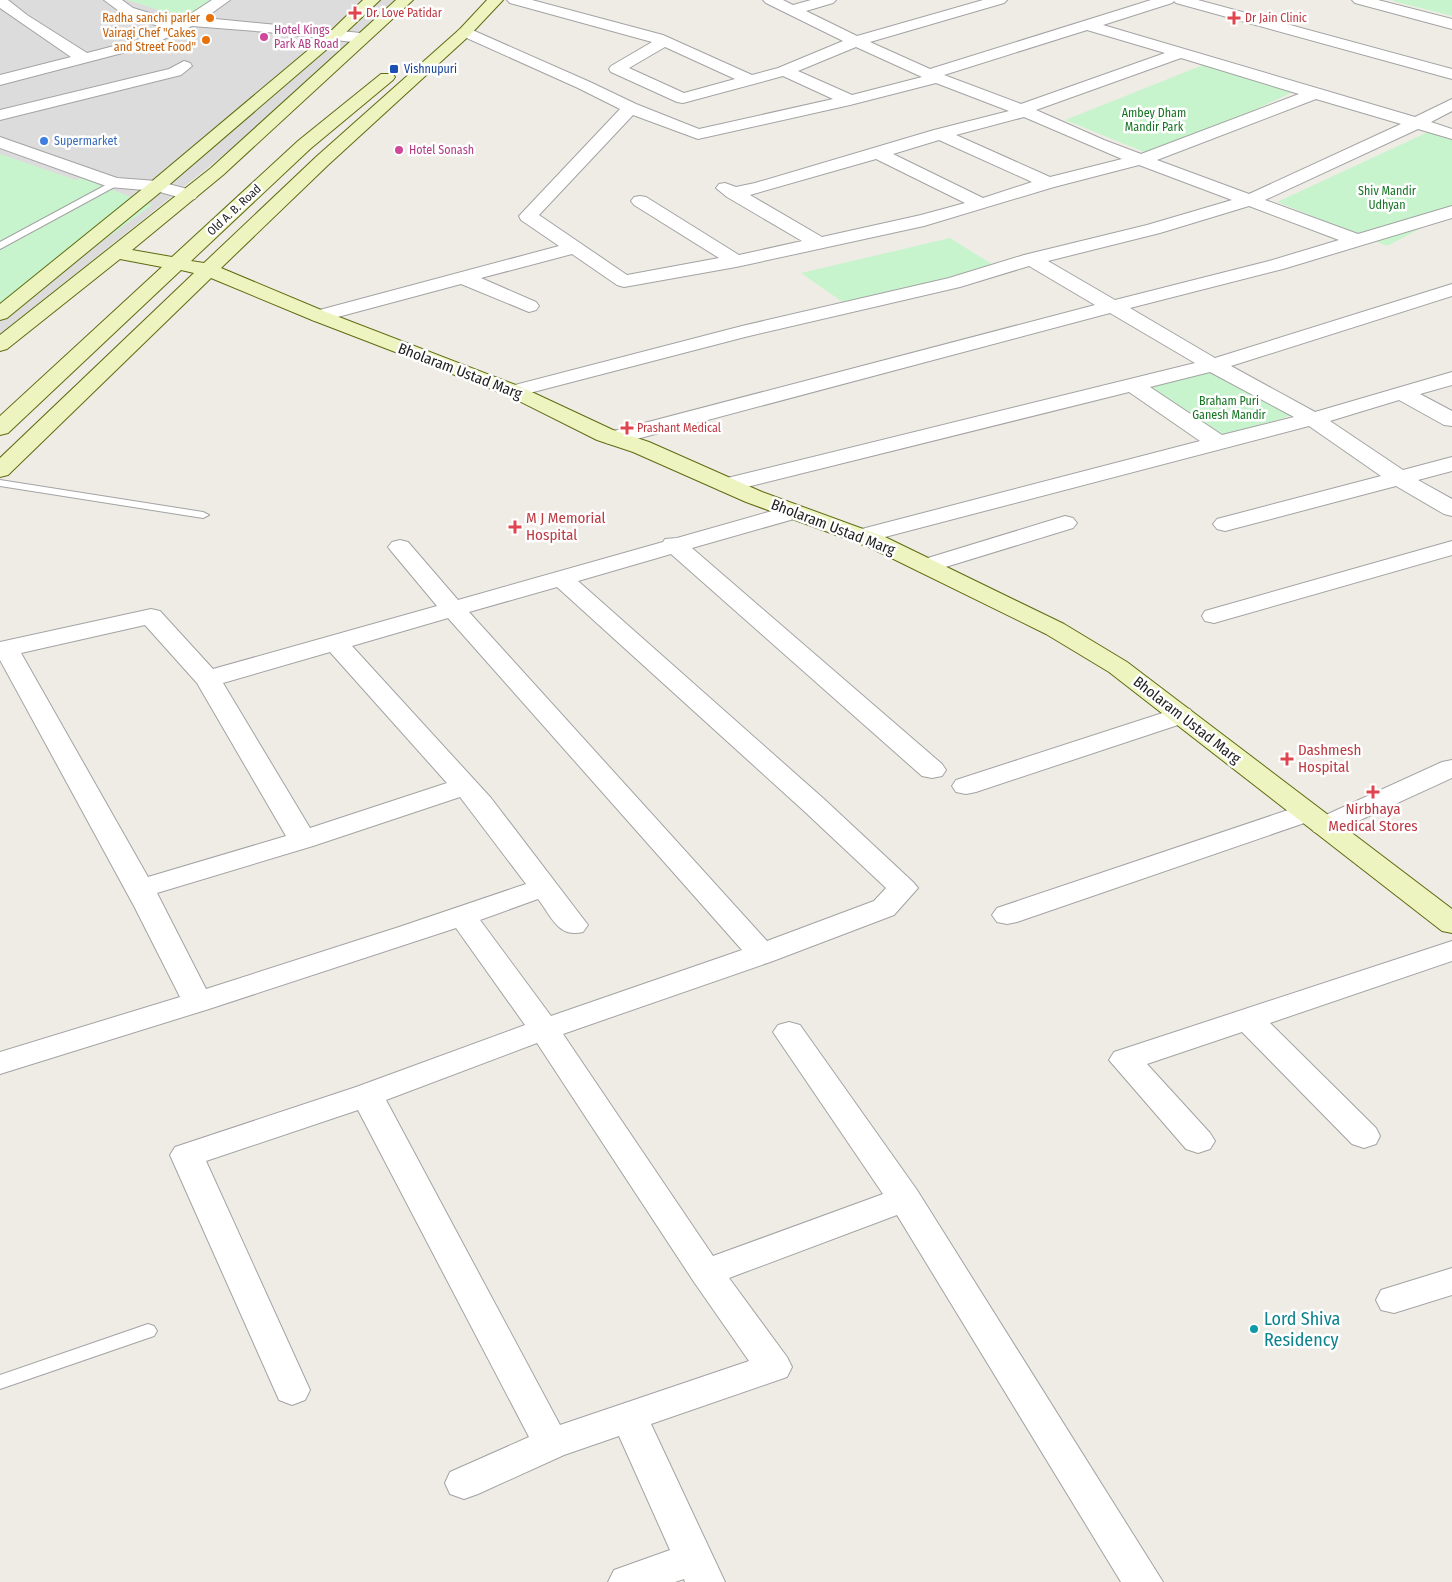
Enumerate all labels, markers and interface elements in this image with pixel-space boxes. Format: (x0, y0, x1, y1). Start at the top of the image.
marker: Dr. Love Patidar (348, 6, 362, 20)
place label: Dr. Love Patidar (366, 6, 443, 20)
place label: Radha sanchi parler (102, 11, 201, 25)
marker: Dr Jain Clinic (1227, 11, 1241, 25)
place label: Dr Jain Clinic (1245, 11, 1307, 25)
marker: Radha sanchi parler (204, 12, 216, 24)
place label: Hotel Kings Park AB Road (274, 23, 339, 51)
place label: Vairagi Chef "Cakes and Street Food" (103, 26, 196, 54)
marker: Hotel Kings Park AB Road (258, 31, 270, 43)
marker: Vairagi Chef "Cakes and Street Food" (200, 34, 212, 46)
place label: Vishnupuri (404, 62, 457, 76)
marker: Vishnupuri (388, 63, 400, 75)
park label: Ambey Dham Mandir Park (1122, 106, 1186, 134)
place label: Supermarket (54, 134, 117, 148)
marker: Supermarket (38, 135, 50, 147)
place label: Hotel Sonash (409, 143, 474, 157)
marker: Hotel Sonash (393, 144, 405, 156)
street label: Old A. B. Road (204, 182, 264, 238)
park label: Shiv Mandir Udhyan (1358, 184, 1417, 212)
street label: Bholaram Ustad Marg (395, 339, 525, 403)
park label: Braham Puri Ganesh Mandir (1192, 394, 1267, 422)
place label: Prashant Medical (637, 421, 721, 435)
marker: Prashant Medical (621, 422, 633, 434)
street label: Bholaram Ustad Marg (768, 495, 898, 559)
place label: M J Memorial Hospital (526, 509, 606, 544)
marker: M J Memorial Hospital (508, 520, 522, 534)
street label: Bholaram Ustad Marg (1130, 672, 1244, 768)
place label: Dashmesh Hospital (1298, 741, 1361, 776)
marker: Dashmesh Hospital (1280, 752, 1294, 766)
marker: Nirbhaya Medical Stores (1367, 786, 1379, 798)
place label: Nirbhaya Medical Stores (1328, 800, 1418, 835)
place label: Lord Shiva Residency (1264, 1308, 1340, 1351)
marker: Lord Shiva Residency (1248, 1323, 1260, 1335)

